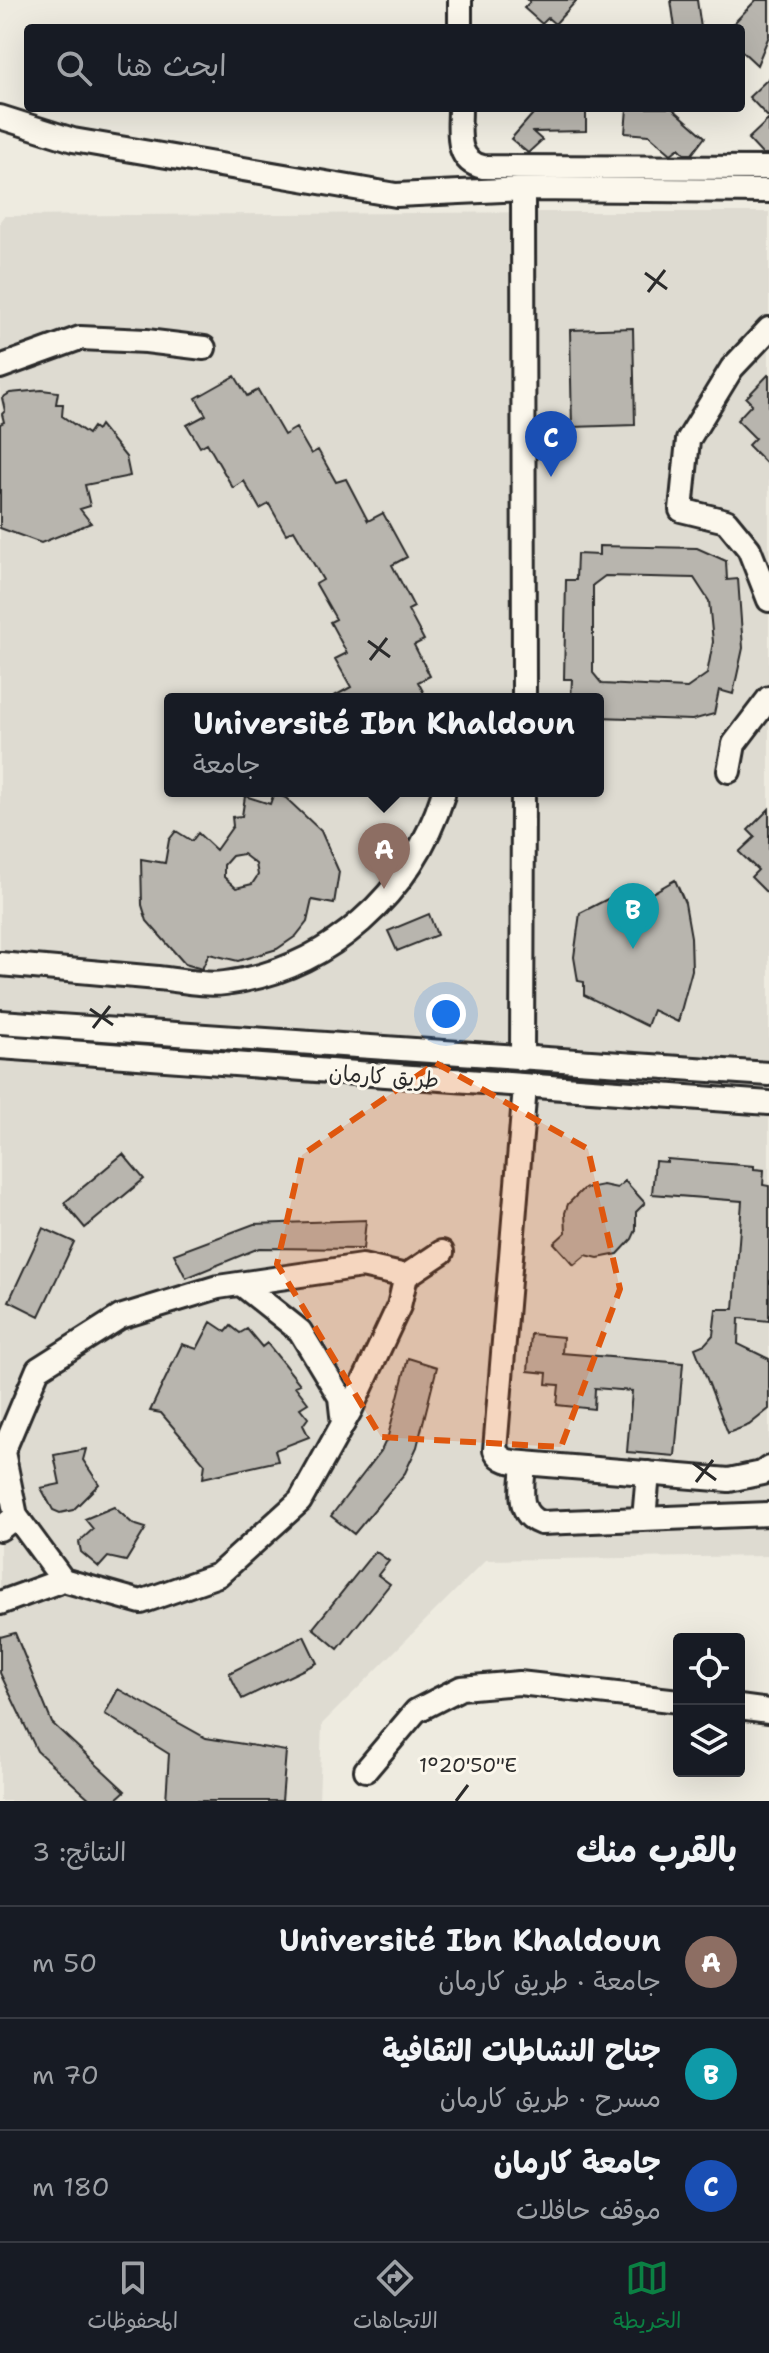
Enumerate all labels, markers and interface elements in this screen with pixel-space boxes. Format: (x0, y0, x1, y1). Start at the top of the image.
search box (24, 24, 745, 112)
text: ابحث هنا (116, 45, 227, 86)
icon: search (52, 46, 96, 90)
pin: C (525, 411, 577, 477)
popup (164, 693, 604, 797)
text: Université Ibn Khaldoun (193, 703, 575, 744)
text: جامعة (193, 746, 261, 781)
pin: A (358, 823, 410, 889)
pin: B (607, 883, 659, 949)
your location (426, 994, 466, 1034)
street label: طريق كارمان (328, 1058, 440, 1095)
map controls (673, 1633, 745, 1777)
button: locate (673, 1633, 745, 1705)
button: layers (673, 1705, 745, 1777)
text: 1°20'50"E (419, 1752, 517, 1778)
text: بالقرب منك (576, 1827, 737, 1873)
text: النتائج: 3 (32, 1834, 126, 1869)
text: Université Ibn Khaldoun (279, 1920, 661, 1961)
text: 50 m (32, 1945, 97, 1980)
text: A (701, 1945, 721, 1980)
text: جامعة · طريق كارمان (438, 1963, 661, 1998)
text: جناح النشاطات الثقافية (382, 2030, 661, 2071)
text: 70 m (32, 2057, 99, 2092)
text: B (703, 2057, 719, 2092)
text: مسرح · طريق كارمان (440, 2080, 661, 2115)
text: جامعة كارمان (494, 2142, 661, 2183)
text: 180 m (32, 2169, 110, 2204)
text: C (703, 2169, 719, 2204)
text: موقف حافلات (516, 2192, 661, 2227)
tab: المحفوظات (87, 2256, 178, 2340)
tab: الاتجاهات (353, 2256, 438, 2340)
tab: الخريطة (613, 2256, 682, 2340)

